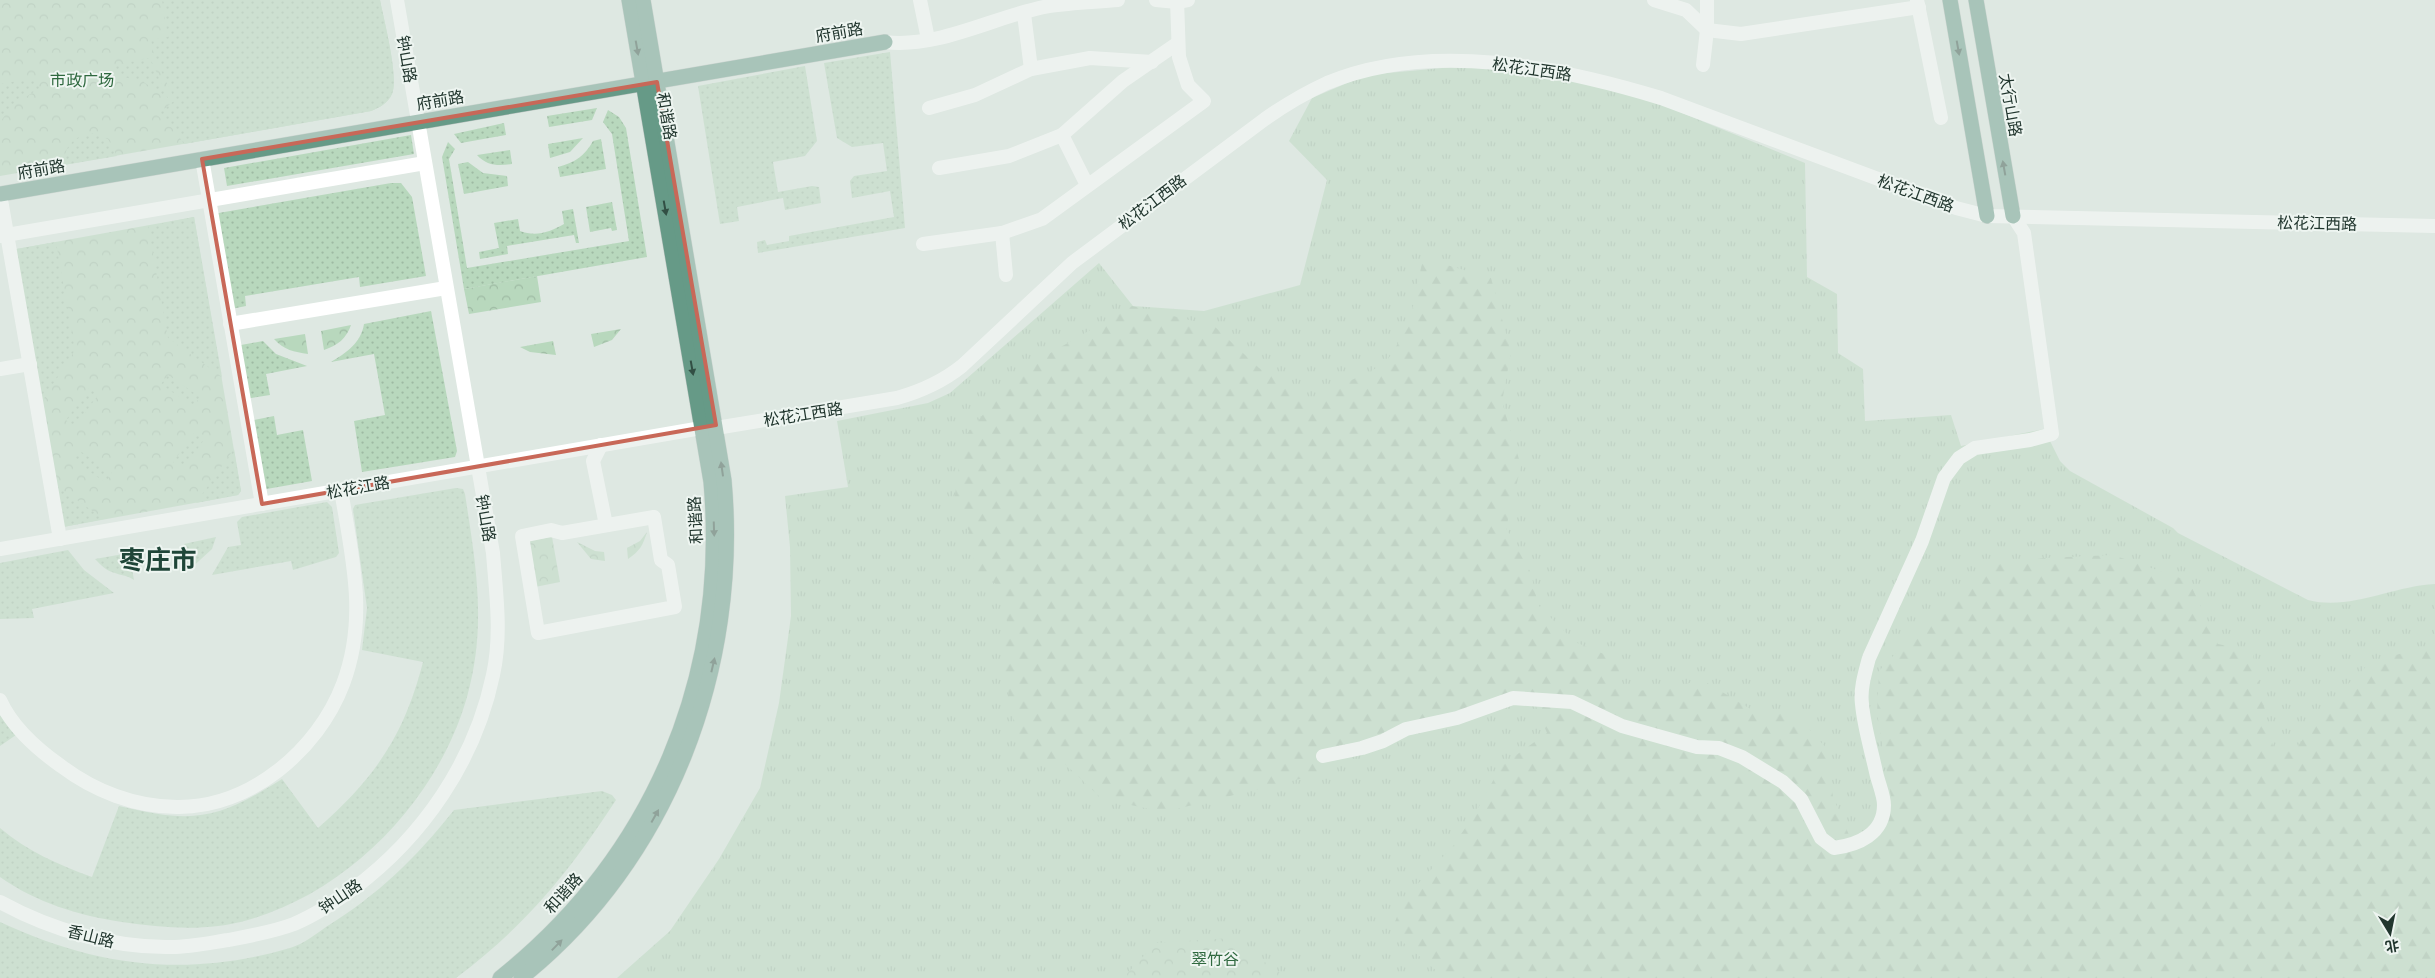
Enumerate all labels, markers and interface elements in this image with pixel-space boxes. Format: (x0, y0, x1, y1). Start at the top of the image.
street label: 府前路 (814, 18, 865, 47)
street label: 钟山路 (392, 34, 421, 85)
one-way arrow (634, 40, 642, 56)
one-way arrow (1954, 40, 1962, 56)
street label: 松花江西路 (1491, 54, 1573, 85)
park label: 市政广场 (50, 70, 114, 91)
street label: 太行山路 (1995, 72, 2026, 138)
street label: 府前路 (415, 86, 466, 115)
street label: 和谐路 (652, 91, 681, 142)
street label: 府前路 (16, 155, 67, 184)
one-way arrow (2000, 160, 2008, 176)
street label: 松花江西路 (1114, 170, 1191, 235)
street label: 松花江西路 (1875, 170, 1957, 217)
one-way arrow (661, 201, 669, 217)
street label: 松花江西路 (2277, 212, 2357, 235)
one-way arrow (689, 361, 697, 377)
street label: 松花江西路 (762, 398, 844, 431)
one-way arrow (718, 461, 726, 477)
street label: 松花江路 (325, 472, 391, 503)
street label: 钟山路 (471, 493, 500, 544)
street label: 和谐路 (684, 495, 707, 544)
one-way arrow (710, 521, 718, 537)
district label: 枣庄市 (119, 543, 197, 577)
one-way arrow (709, 658, 717, 673)
one-way arrow (651, 809, 659, 823)
street label: 和谐路 (540, 868, 587, 918)
street label: 钟山路 (315, 874, 366, 919)
north arrow (2365, 908, 2415, 958)
street label: 香山路 (65, 920, 117, 952)
text: 北 (2384, 936, 2401, 956)
one-way arrow (551, 939, 563, 951)
park label: 翠竹谷 (1191, 949, 1239, 970)

